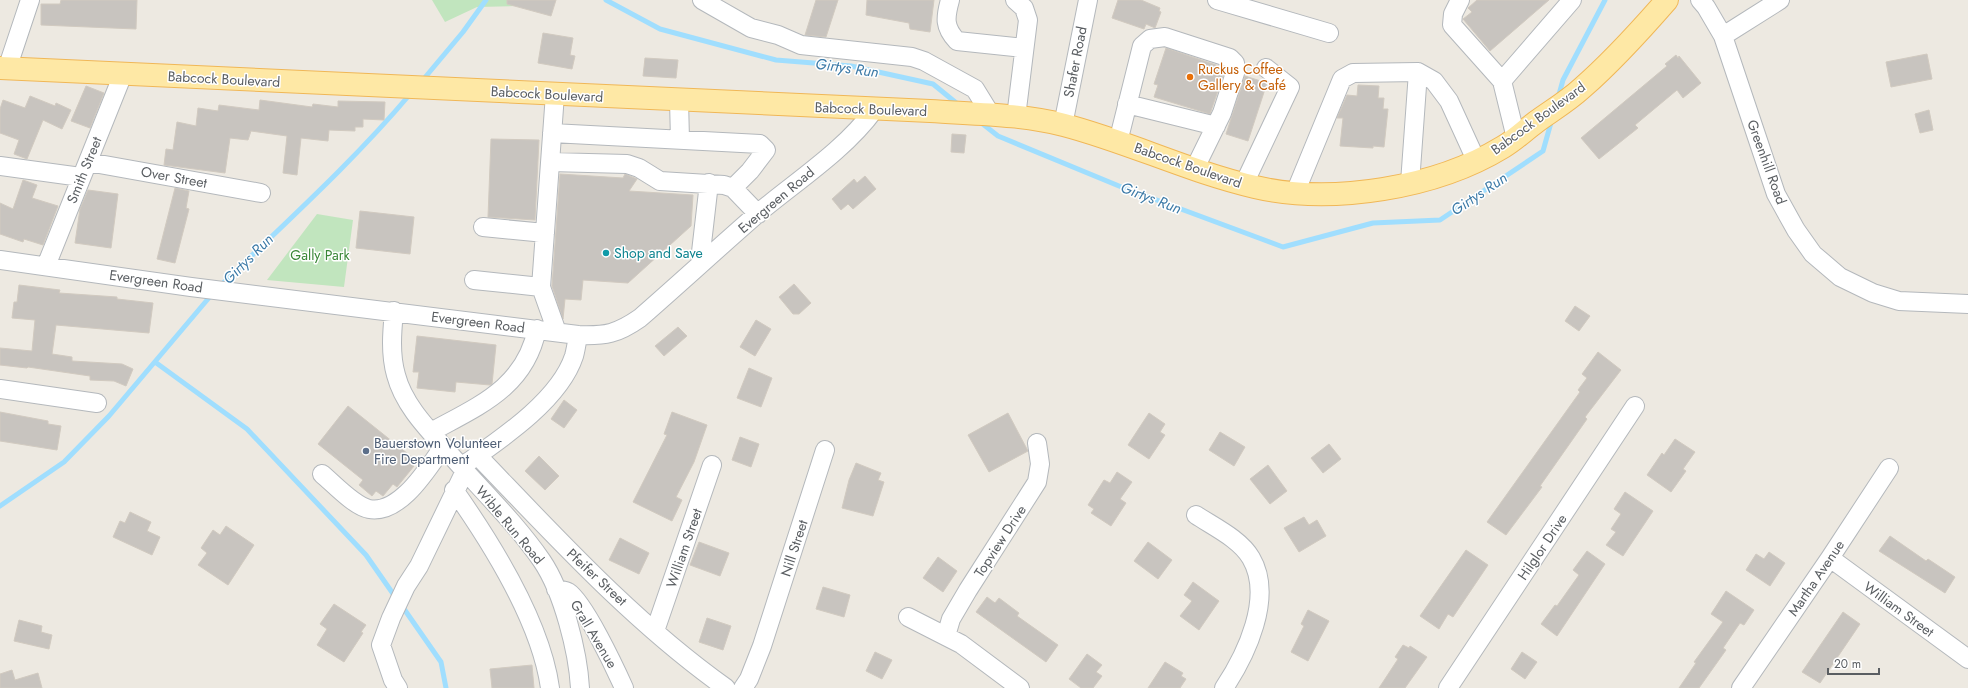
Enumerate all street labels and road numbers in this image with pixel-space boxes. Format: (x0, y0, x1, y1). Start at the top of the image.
street label: Shafer Road (1058, 25, 1092, 99)
street label: Babcock Boulevard (167, 66, 281, 92)
street label: Babcock Boulevard (1487, 77, 1589, 159)
street label: Babcock Boulevard (490, 81, 604, 107)
street label: Babcock Boulevard (814, 97, 928, 121)
street label: Greenhill Road (1742, 117, 1792, 207)
street label: Smith Street (62, 133, 107, 206)
street label: Babcock Boulevard (1131, 137, 1245, 193)
street label: Over Street (139, 161, 209, 193)
street label: Evergreen Road (733, 162, 819, 238)
street label: Evergreen Road (108, 265, 204, 297)
street label: Evergreen Road (430, 306, 526, 338)
street label: Wible Run Road (471, 481, 549, 569)
street label: Topview Drive (969, 501, 1031, 581)
street label: William Street (661, 505, 707, 590)
street label: Hilglor Drive (1513, 510, 1571, 584)
street label: Nill Street (775, 516, 813, 579)
street label: Martha Avenue (1783, 536, 1849, 620)
street label: Pfeifer Street (562, 544, 632, 611)
street label: William Street (1860, 577, 1939, 642)
street label: Grall Avenue (566, 596, 622, 672)

